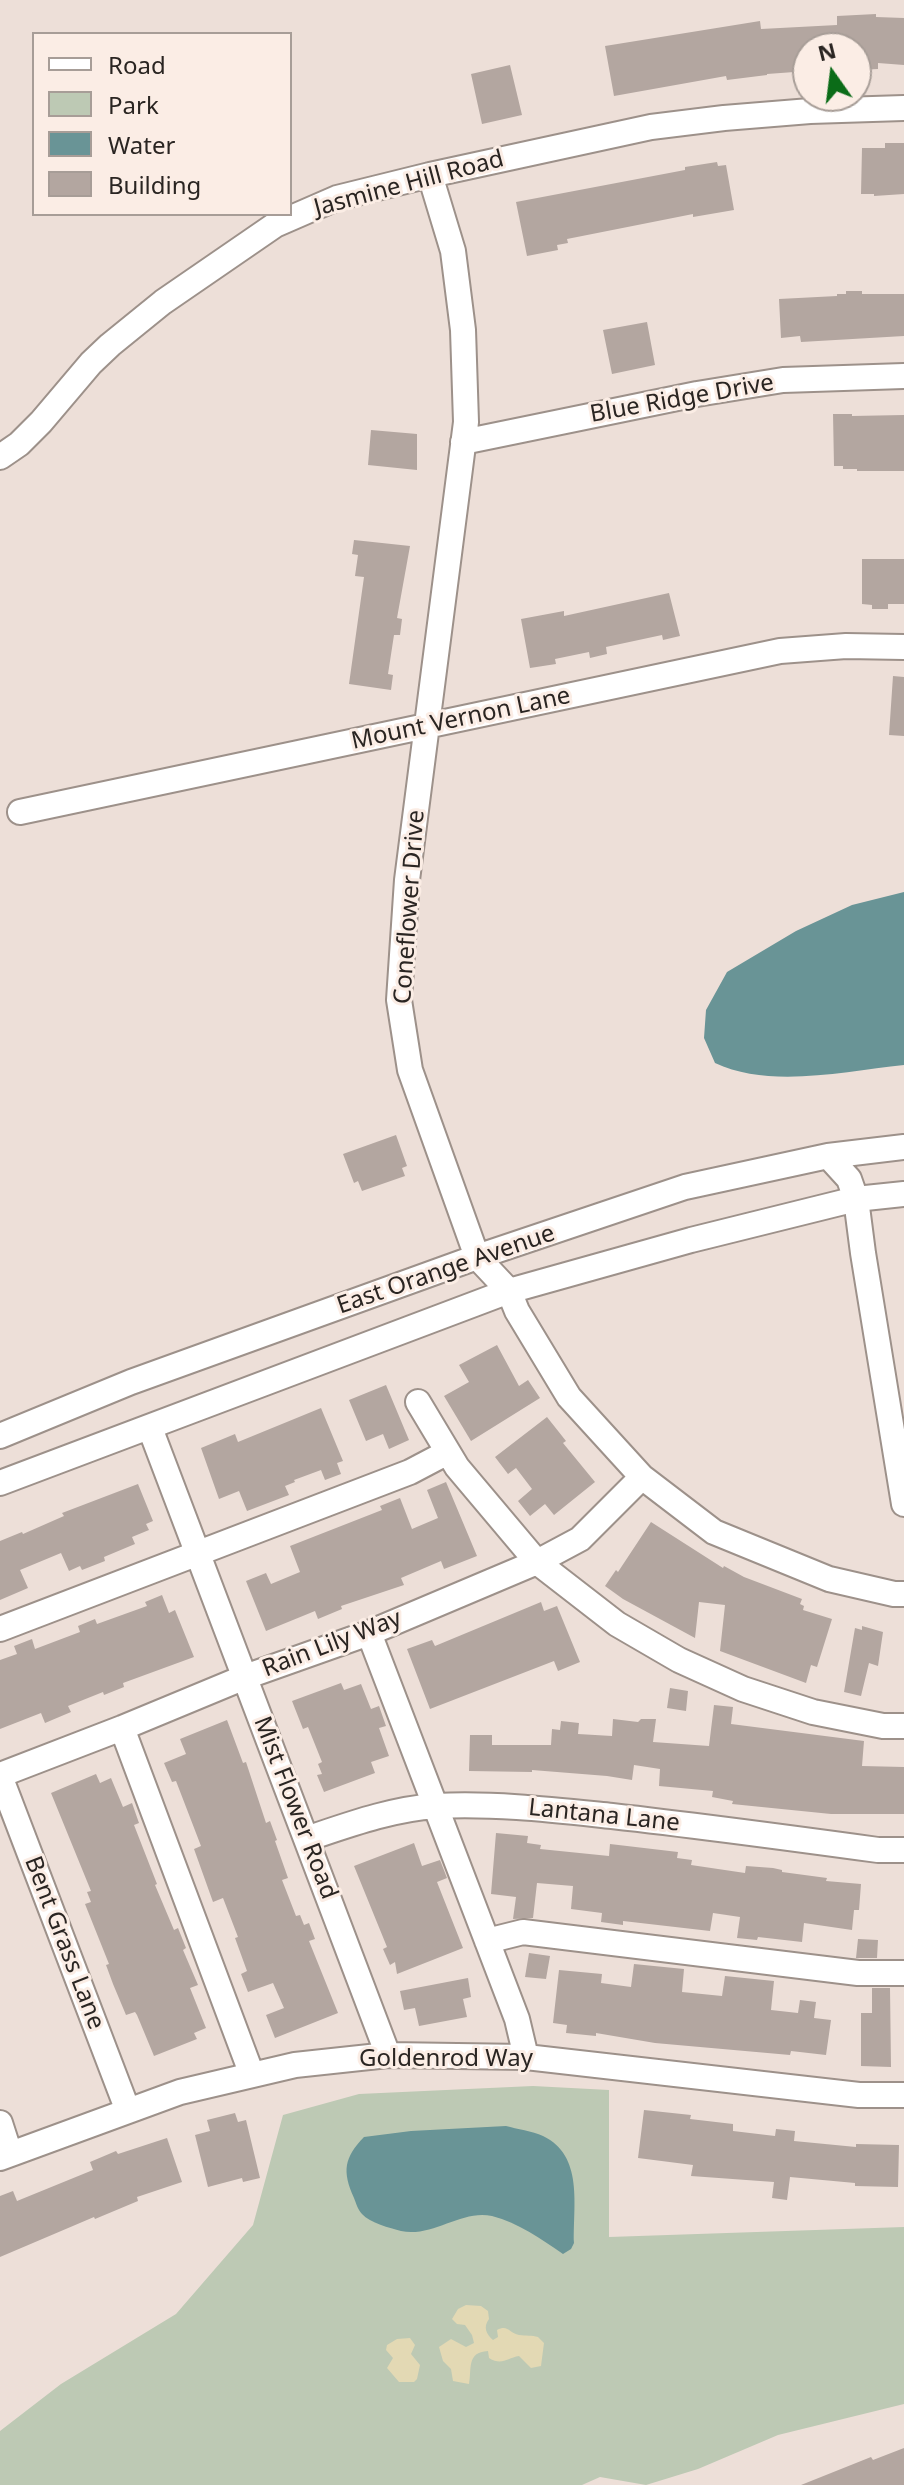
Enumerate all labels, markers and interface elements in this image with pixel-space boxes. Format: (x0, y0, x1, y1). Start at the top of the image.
legend (32, 32, 292, 216)
north arrow (792, 32, 872, 112)
text: N (814, 34, 839, 67)
text: Road (108, 48, 166, 81)
text: Park (108, 88, 159, 121)
text: Water (108, 128, 175, 161)
street label: Jasmine Hill Road (311, 145, 507, 223)
text: Building (108, 168, 201, 201)
street label: Blue Ridge Drive (588, 369, 776, 429)
street label: Mount Vernon Lane (349, 682, 573, 756)
street label: Coneflower Drive (389, 809, 431, 1005)
street label: East Orange Avenue (333, 1219, 559, 1321)
street label: Rain Lily Way (258, 1604, 406, 1684)
street label: Mist Flower Road (247, 1713, 343, 1903)
street label: Lantana Lane (527, 1794, 681, 1838)
street label: Bent Grass Lane (18, 1852, 110, 2034)
street label: Goldenrod Way (359, 2045, 533, 2073)

